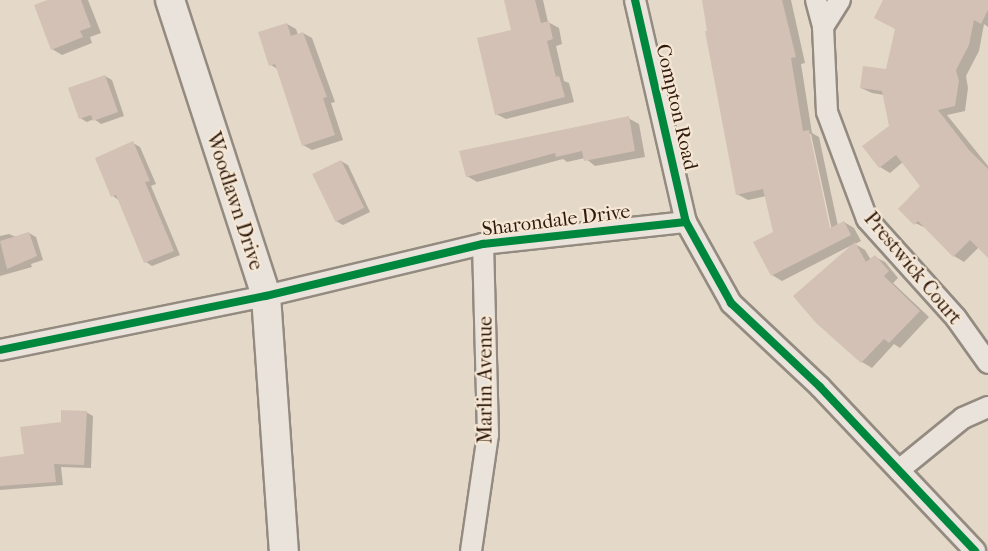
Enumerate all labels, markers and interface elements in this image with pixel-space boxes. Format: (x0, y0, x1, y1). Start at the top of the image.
street label: Compton Road (651, 42, 703, 172)
street label: Woodlawn Drive (201, 129, 269, 273)
street label: Sharondale Drive (480, 199, 632, 241)
street label: Prestwick Court (859, 207, 967, 329)
street label: Marlin Avenue (473, 316, 497, 444)

